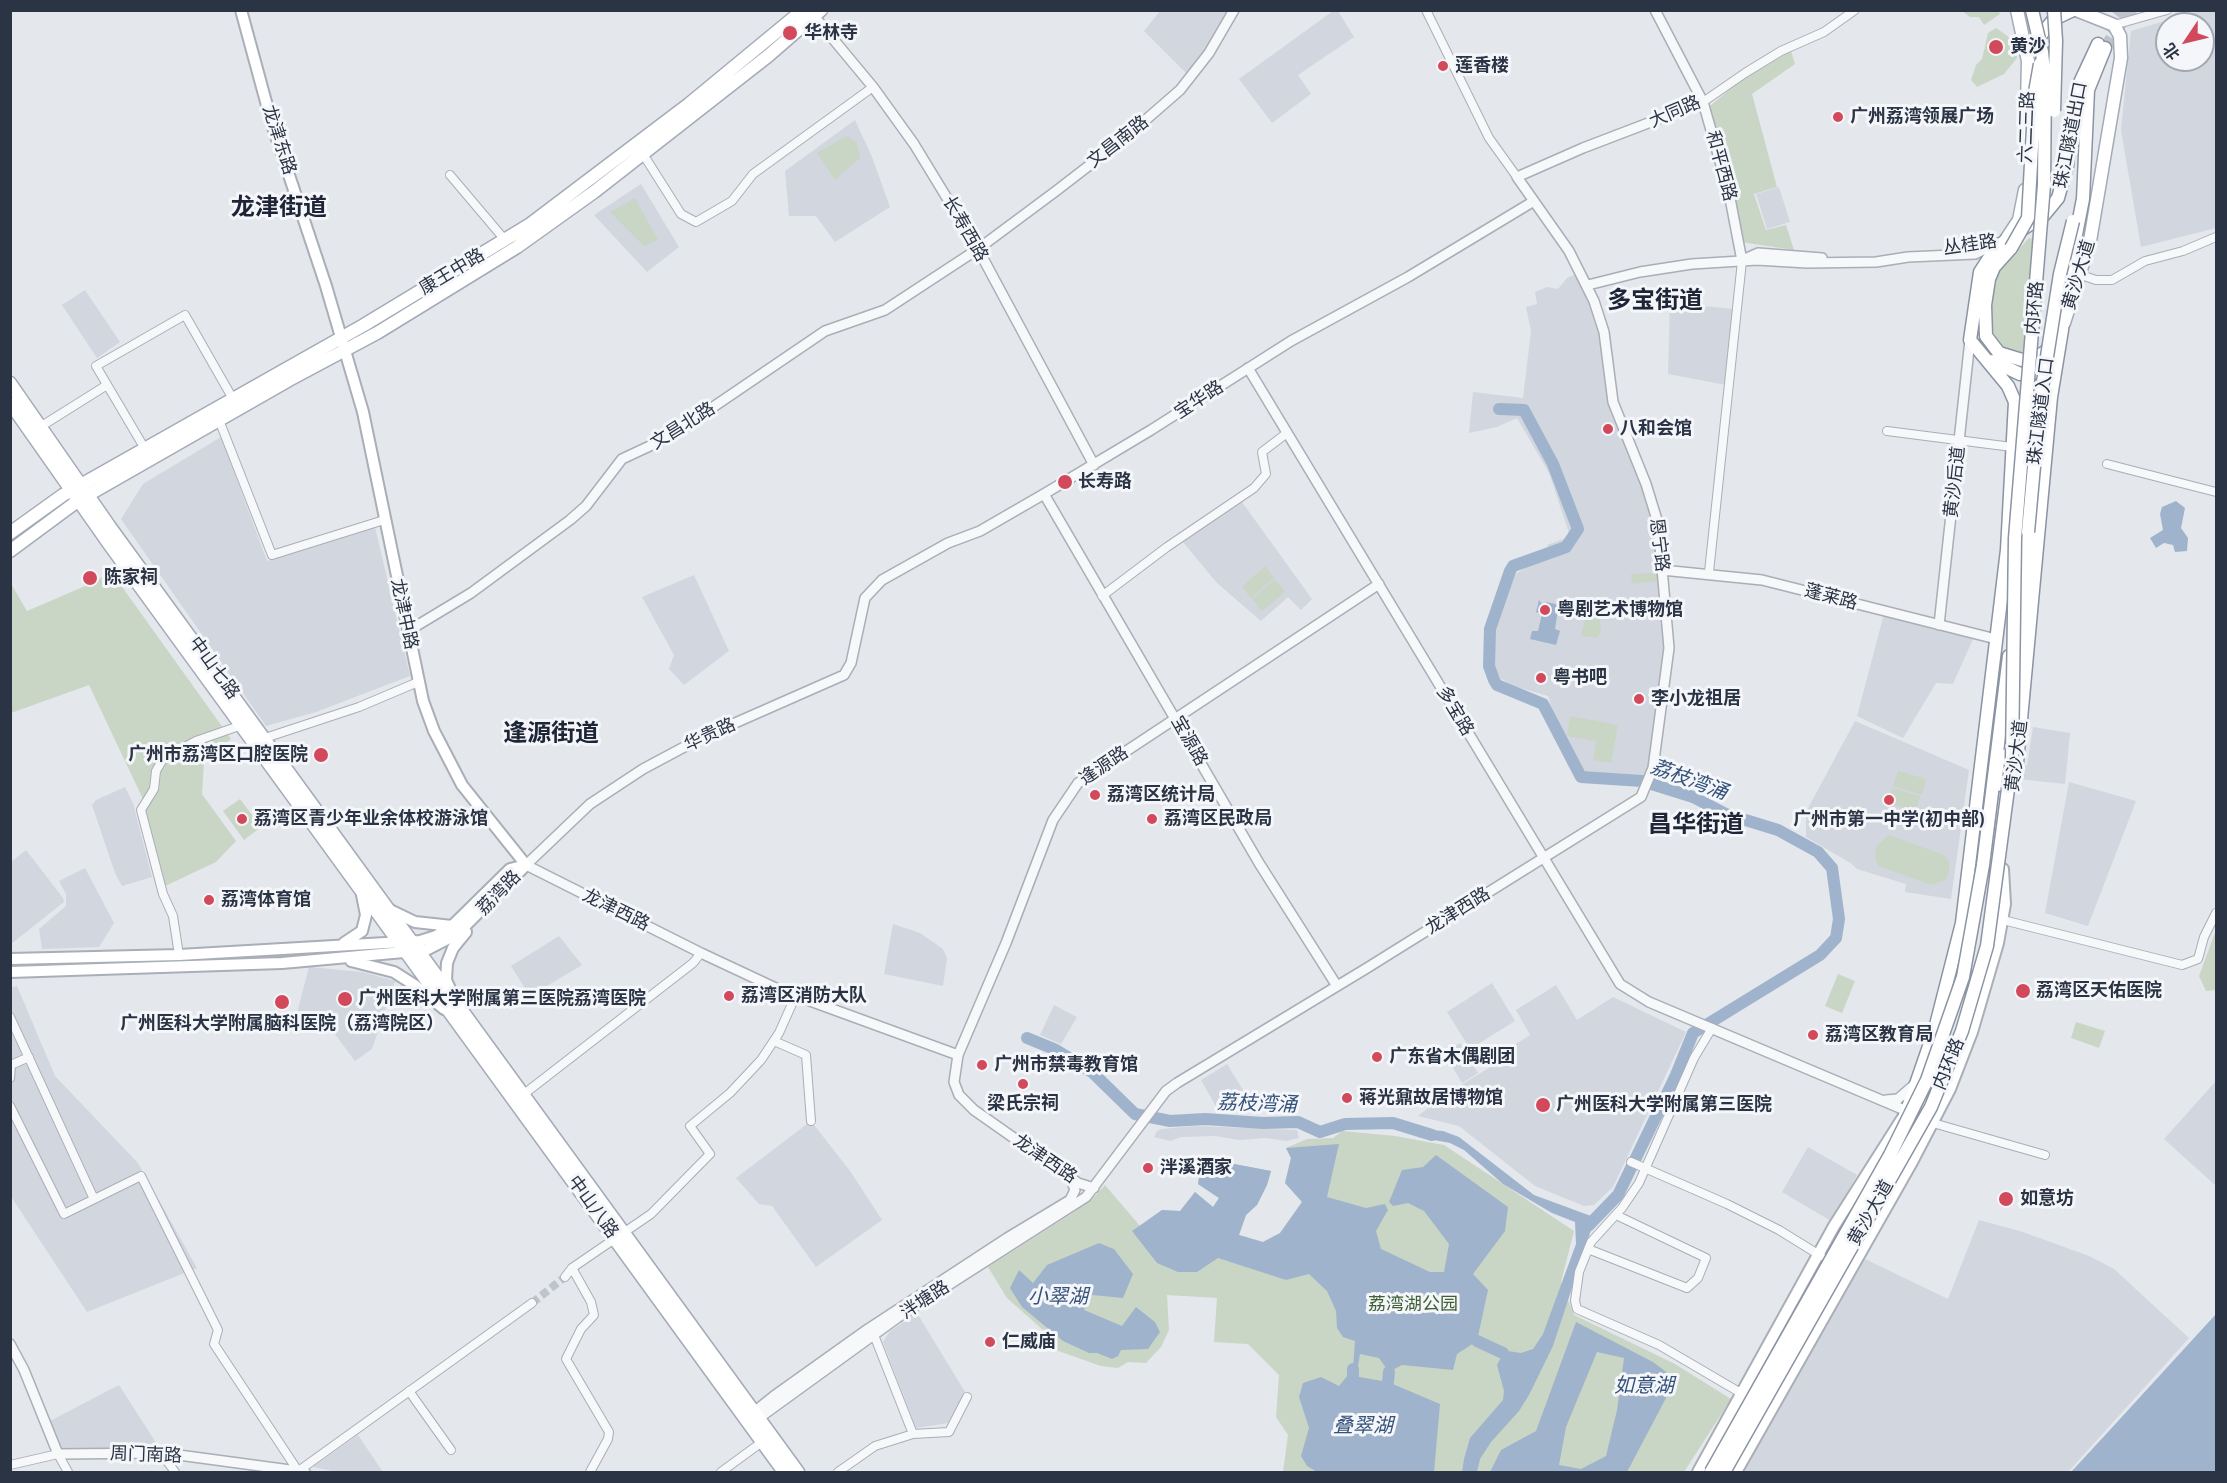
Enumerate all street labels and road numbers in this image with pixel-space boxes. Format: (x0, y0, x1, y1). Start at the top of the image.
street label: 珠江隧道出口 (2050, 80, 2092, 190)
street label: 六二三路 (2015, 91, 2039, 163)
street label: 大同路 (1646, 92, 1704, 132)
street label: 龙津东路 (258, 102, 300, 178)
street label: 文昌南路 (1083, 111, 1153, 173)
street label: 和平西路 (1701, 128, 1741, 204)
street label: 长寿西路 (938, 192, 992, 266)
street label: 丛桂路 (1942, 231, 1998, 259)
street label: 黄沙大道 (2058, 237, 2100, 313)
street label: 康王中路 (416, 244, 488, 300)
street label: 内环路 (2022, 280, 2048, 336)
street label: 珠江隧道入口 (2024, 356, 2058, 466)
street label: 宝华路 (1170, 376, 1228, 424)
street label: 文昌北路 (647, 398, 719, 454)
street label: 黄沙后道 (1940, 445, 1970, 519)
street label: 恩宁路 (1645, 517, 1673, 573)
street label: 龙津中路 (386, 577, 422, 651)
street label: 蓬莱路 (1802, 580, 1860, 614)
street label: 中山七路 (184, 633, 244, 703)
street label: 多宝路 (1432, 682, 1478, 740)
street label: 宝源路 (1166, 712, 1212, 770)
street label: 华贵路 (681, 714, 739, 756)
street label: 黄沙大道 (2002, 719, 2032, 793)
street label: 逢源路 (1076, 742, 1132, 790)
street label: 荔湾路 (472, 866, 526, 920)
street label: 龙津西路 (1422, 883, 1494, 939)
street label: 龙津西路 (579, 885, 653, 935)
street label: 内环路 (1929, 1035, 1969, 1093)
street label: 龙津西路 (1009, 1130, 1081, 1188)
street label: 中山八路 (563, 1172, 623, 1242)
street label: 黄沙大道 (1844, 1176, 1898, 1250)
street label: 泮塘路 (896, 1276, 954, 1324)
street label: 周门南路 (110, 1443, 182, 1467)

